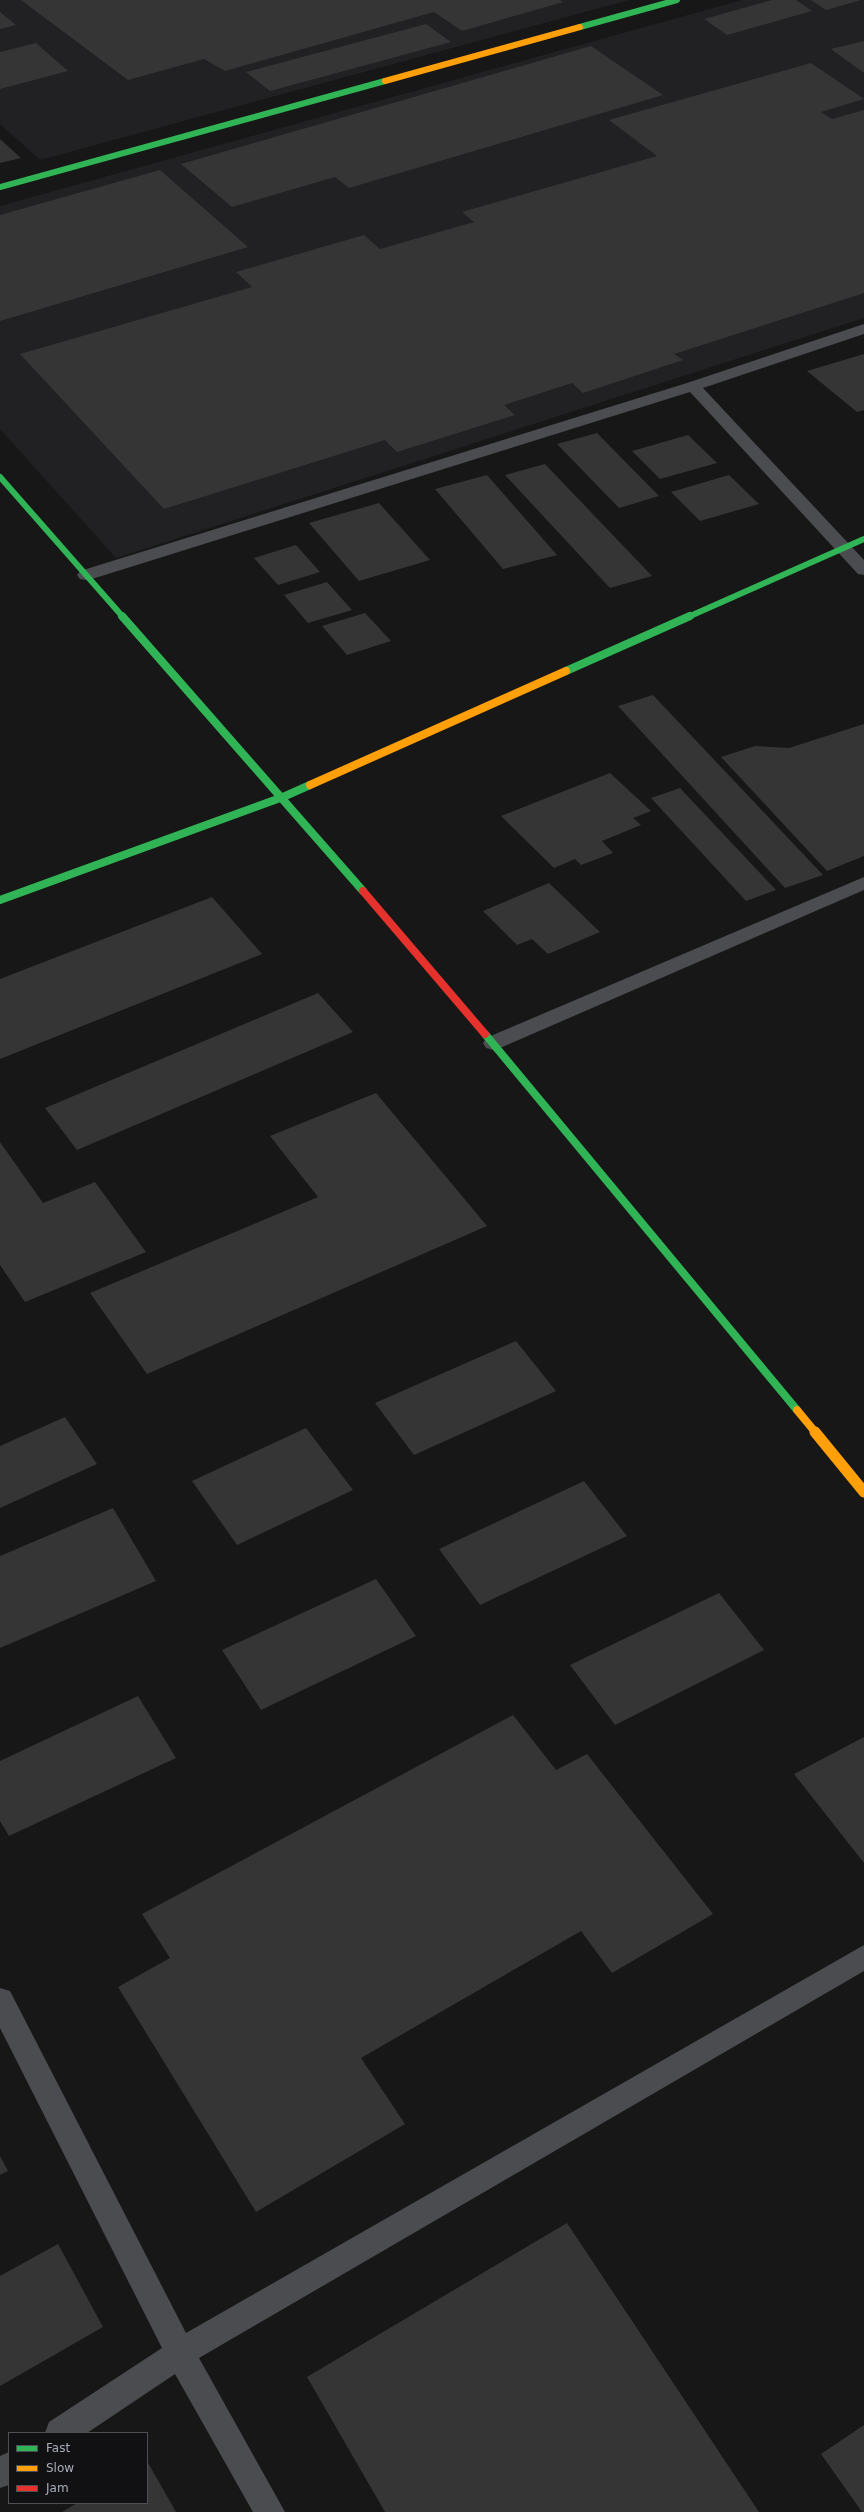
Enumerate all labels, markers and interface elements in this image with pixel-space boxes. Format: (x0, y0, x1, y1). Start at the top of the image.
legend (8, 2432, 148, 2504)
text: Fast (46, 2441, 70, 2455)
text: Slow (46, 2461, 74, 2475)
text: Jam (46, 2481, 69, 2495)

